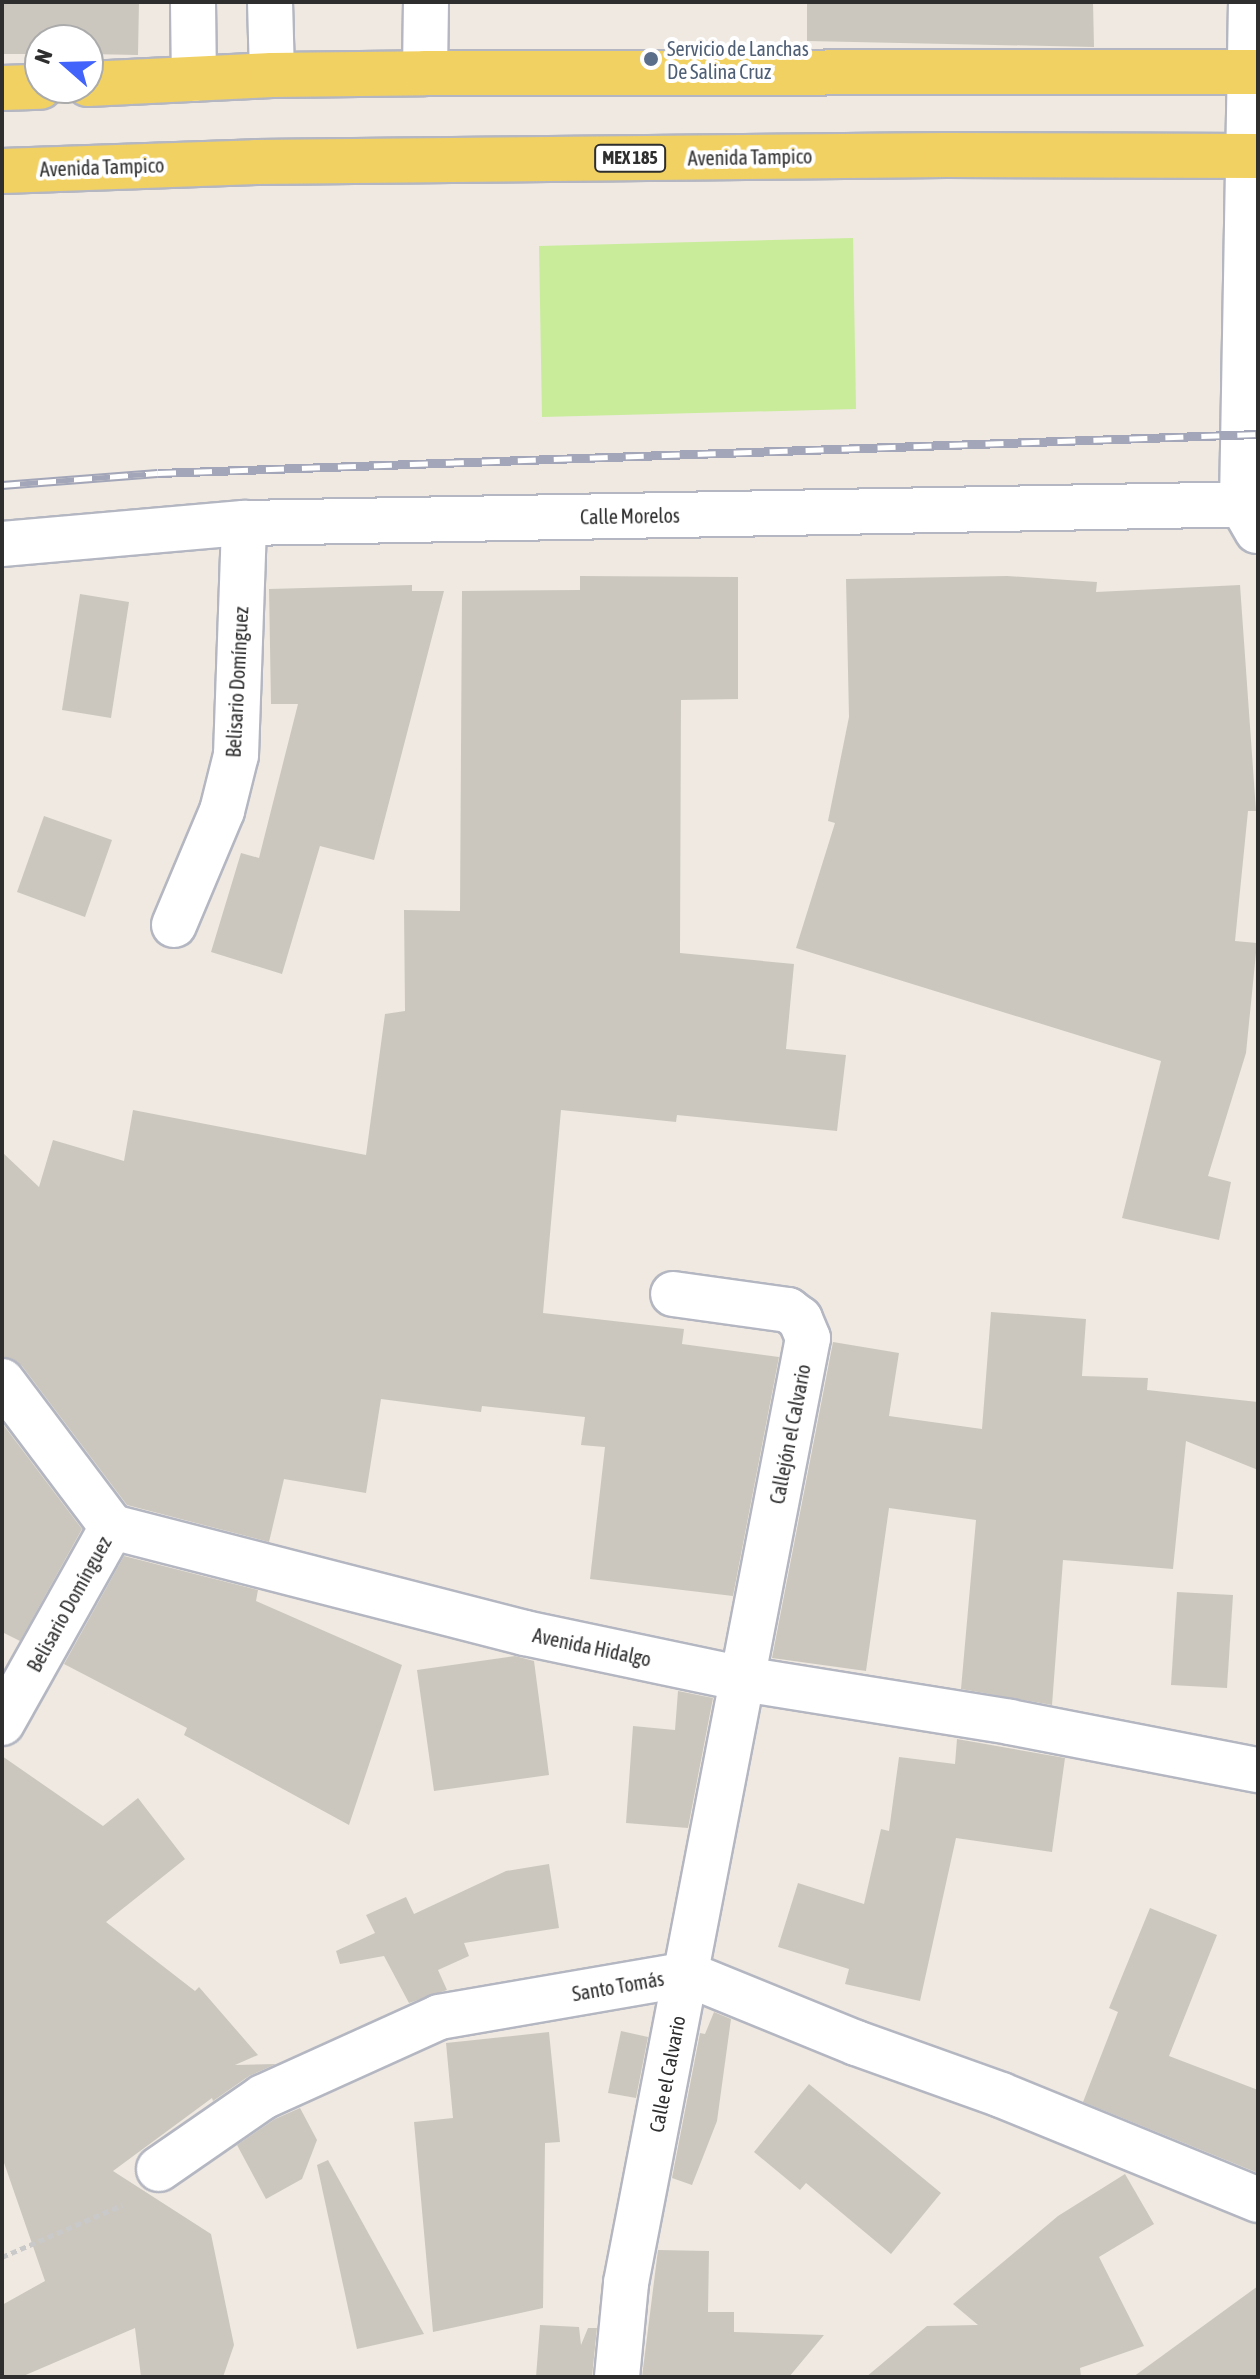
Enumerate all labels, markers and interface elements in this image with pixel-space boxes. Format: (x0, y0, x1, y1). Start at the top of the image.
north arrow (24, 24, 104, 104)
place label: Servicio de Lanchas De Salina Cruz (667, 36, 809, 83)
text: N (29, 46, 58, 67)
marker: Servicio de Lanchas De Salina Cruz (642, 50, 660, 68)
road number: MEX 185 (594, 144, 666, 172)
street label: Avenida Tampico (687, 144, 813, 170)
street label: Avenida Tampico (39, 153, 165, 181)
street label: Calle Morelos (580, 503, 680, 529)
street label: Belisario Domínguez (221, 606, 253, 758)
street label: Callejón el Calvario (765, 1362, 815, 1506)
street label: Belisario Domínguez (22, 1532, 116, 1676)
street label: Avenida Hidalgo (531, 1623, 653, 1671)
street label: Santo Tomás (570, 1966, 666, 2006)
street label: Calle el Calvario (644, 2014, 690, 2134)

